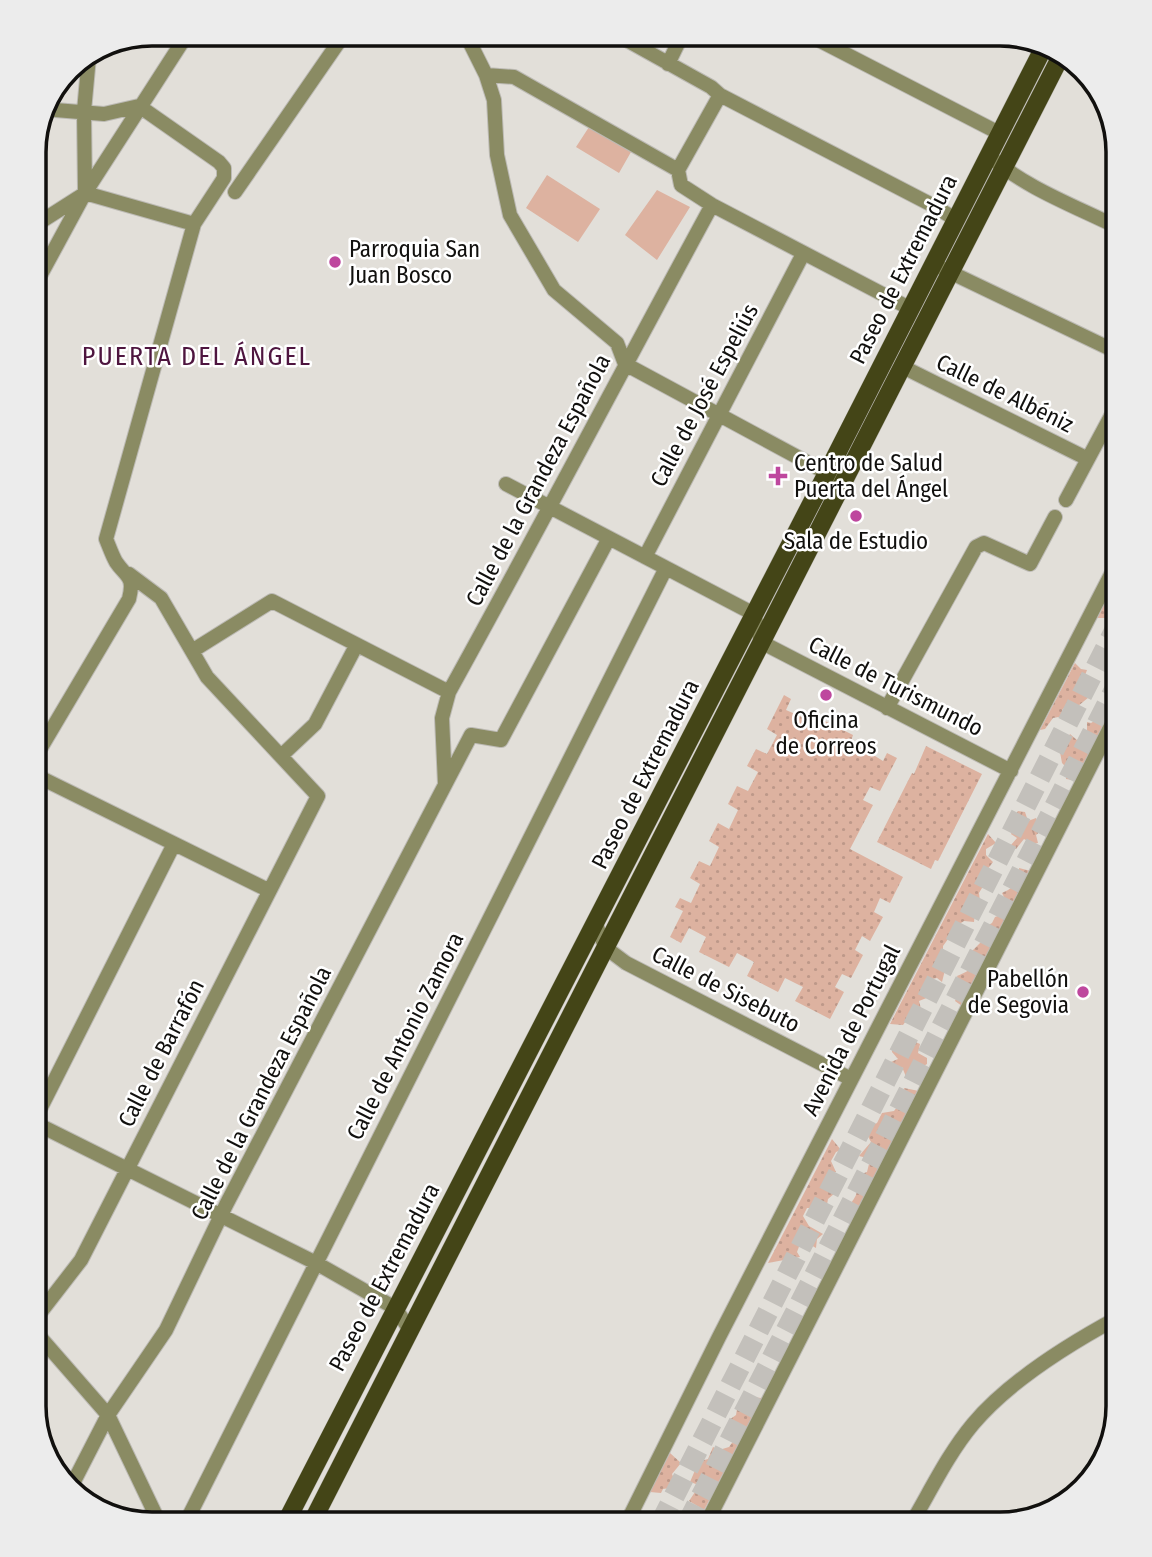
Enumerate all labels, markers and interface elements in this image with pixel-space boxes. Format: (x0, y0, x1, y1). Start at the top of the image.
street label: Paseo de Extremadura (843, 170, 963, 368)
place label: Parroquia San Juan Bosco (349, 235, 480, 289)
marker: Parroquia San Juan Bosco (327, 254, 343, 270)
street label: Calle de José Espeliús (644, 299, 764, 491)
district label: PUERTA DEL ÁNGEL (82, 341, 312, 372)
street label: Calle de Albéniz (932, 348, 1078, 438)
street label: Calle de la Grandeza Española (460, 349, 616, 611)
place label: Centro de Salud Puerta del Ángel (794, 449, 948, 503)
marker: Centro de Salud Puerta del Ángel (768, 466, 788, 486)
marker: Sala de Estudio (848, 508, 864, 524)
place label: Sala de Estudio (784, 527, 928, 555)
street label: Calle de Turismundo (804, 630, 988, 742)
street label: Paseo de Extremadura (585, 675, 705, 873)
marker: Oficina de Correos (818, 687, 834, 703)
place label: Oficina de Correos (775, 706, 877, 760)
street label: Calle de Antonio Zamora (340, 927, 470, 1145)
street label: Calle de Sisebuto (647, 940, 805, 1038)
street label: Avenida de Portugal (796, 940, 906, 1120)
street label: Calle de la Grandeza Española (185, 961, 337, 1225)
place label: Pabellón de Segovia (967, 965, 1069, 1019)
street label: Calle de Barrafón (112, 975, 210, 1131)
marker: Pabellón de Segovia (1075, 984, 1091, 1000)
street label: Paseo de Extremadura (323, 1178, 445, 1376)

